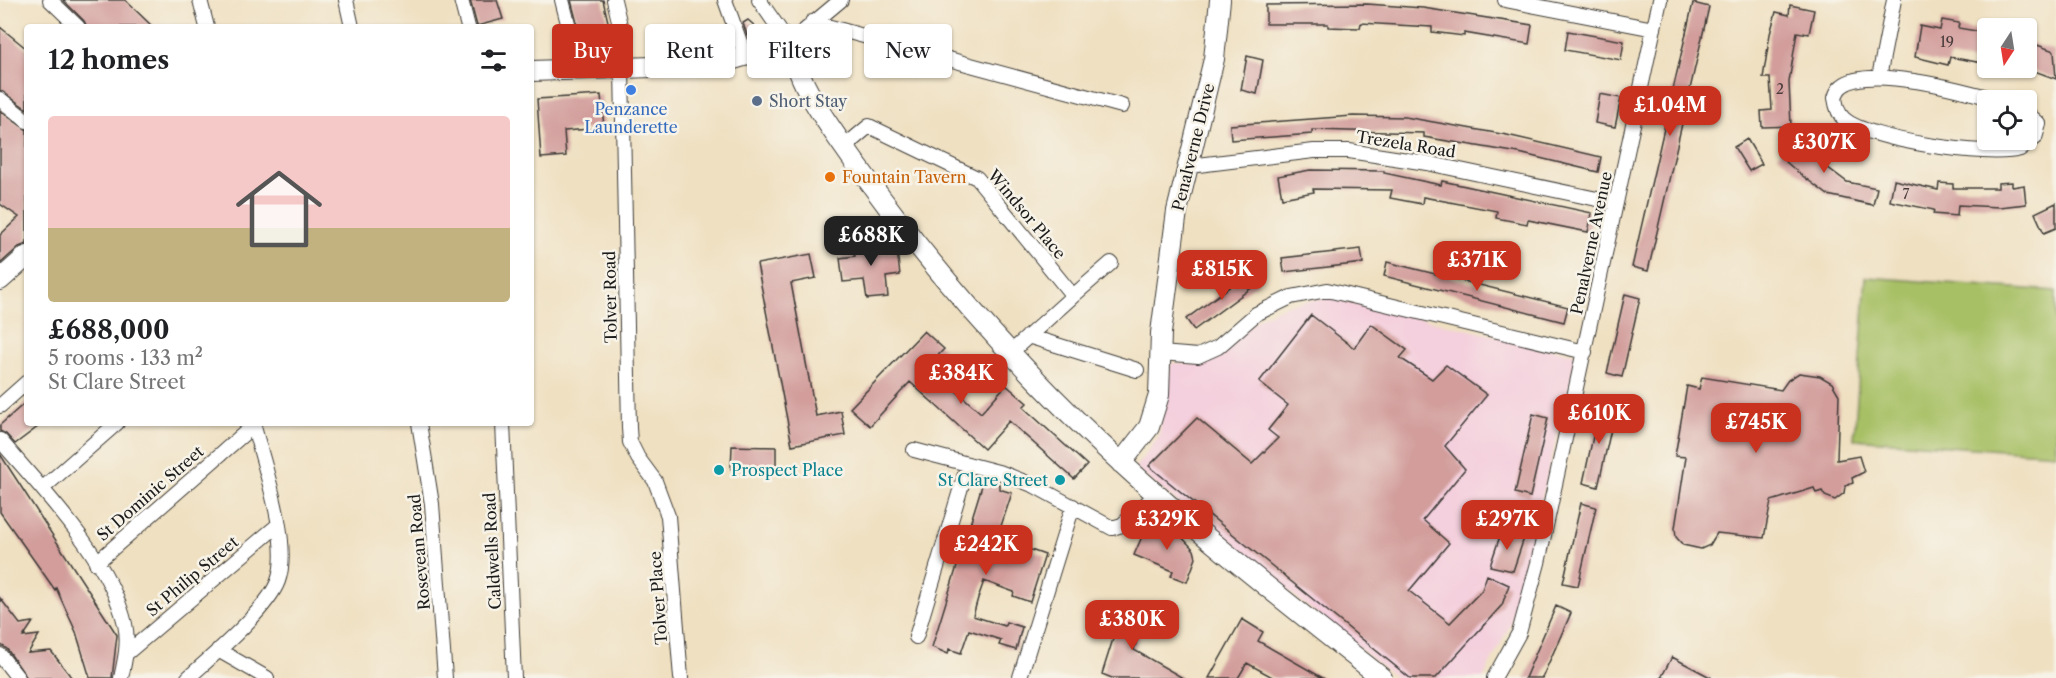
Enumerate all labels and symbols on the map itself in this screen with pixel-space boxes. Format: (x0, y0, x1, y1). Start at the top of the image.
north arrow (1977, 18, 2037, 78)
house number: 19 (1940, 33, 1954, 51)
house number: 2 (1776, 80, 1784, 98)
street label: Penalverne Drive (1167, 81, 1219, 213)
marker: Penzance Launderette (624, 83, 638, 97)
pin: £1.04M (1621, 86, 1719, 137)
place label: Short Stay (769, 91, 848, 111)
marker: Short Stay (750, 94, 764, 108)
place label: Penzance Launderette (584, 99, 678, 137)
pin: £307K (1782, 123, 1866, 174)
street label: Trezela Road (1355, 126, 1457, 162)
street label: Windsor Place (983, 164, 1070, 263)
place label: Fountain Tavern (842, 167, 967, 187)
marker: Fountain Tavern (823, 170, 837, 184)
street label: Penalverne Avenue (1566, 170, 1616, 316)
house number: 7 (1903, 185, 1910, 203)
pin: £688K (829, 216, 913, 267)
pin: £371K (1435, 241, 1519, 292)
street label: Tolver Road (599, 250, 621, 343)
pin: £815K (1180, 250, 1264, 301)
pin: £384K (919, 354, 1003, 405)
pin: £610K (1557, 394, 1641, 445)
pin: £745K (1714, 403, 1798, 454)
street label: St Dominic Street (93, 441, 208, 545)
place label: Prospect Place (731, 460, 843, 480)
marker: Prospect Place (712, 463, 726, 477)
place label: St Clare Street (938, 470, 1048, 490)
marker: St Clare Street (1053, 473, 1067, 487)
street label: Caldwells Road (479, 492, 505, 610)
street label: Rosevean Road (404, 493, 434, 611)
pin: £329K (1125, 500, 1209, 551)
pin: £297K (1465, 500, 1549, 551)
pin: £242K (944, 525, 1028, 576)
street label: St Philip Street (142, 531, 242, 620)
street label: Tolver Place (645, 550, 671, 645)
pin: £380K (1090, 600, 1174, 651)

